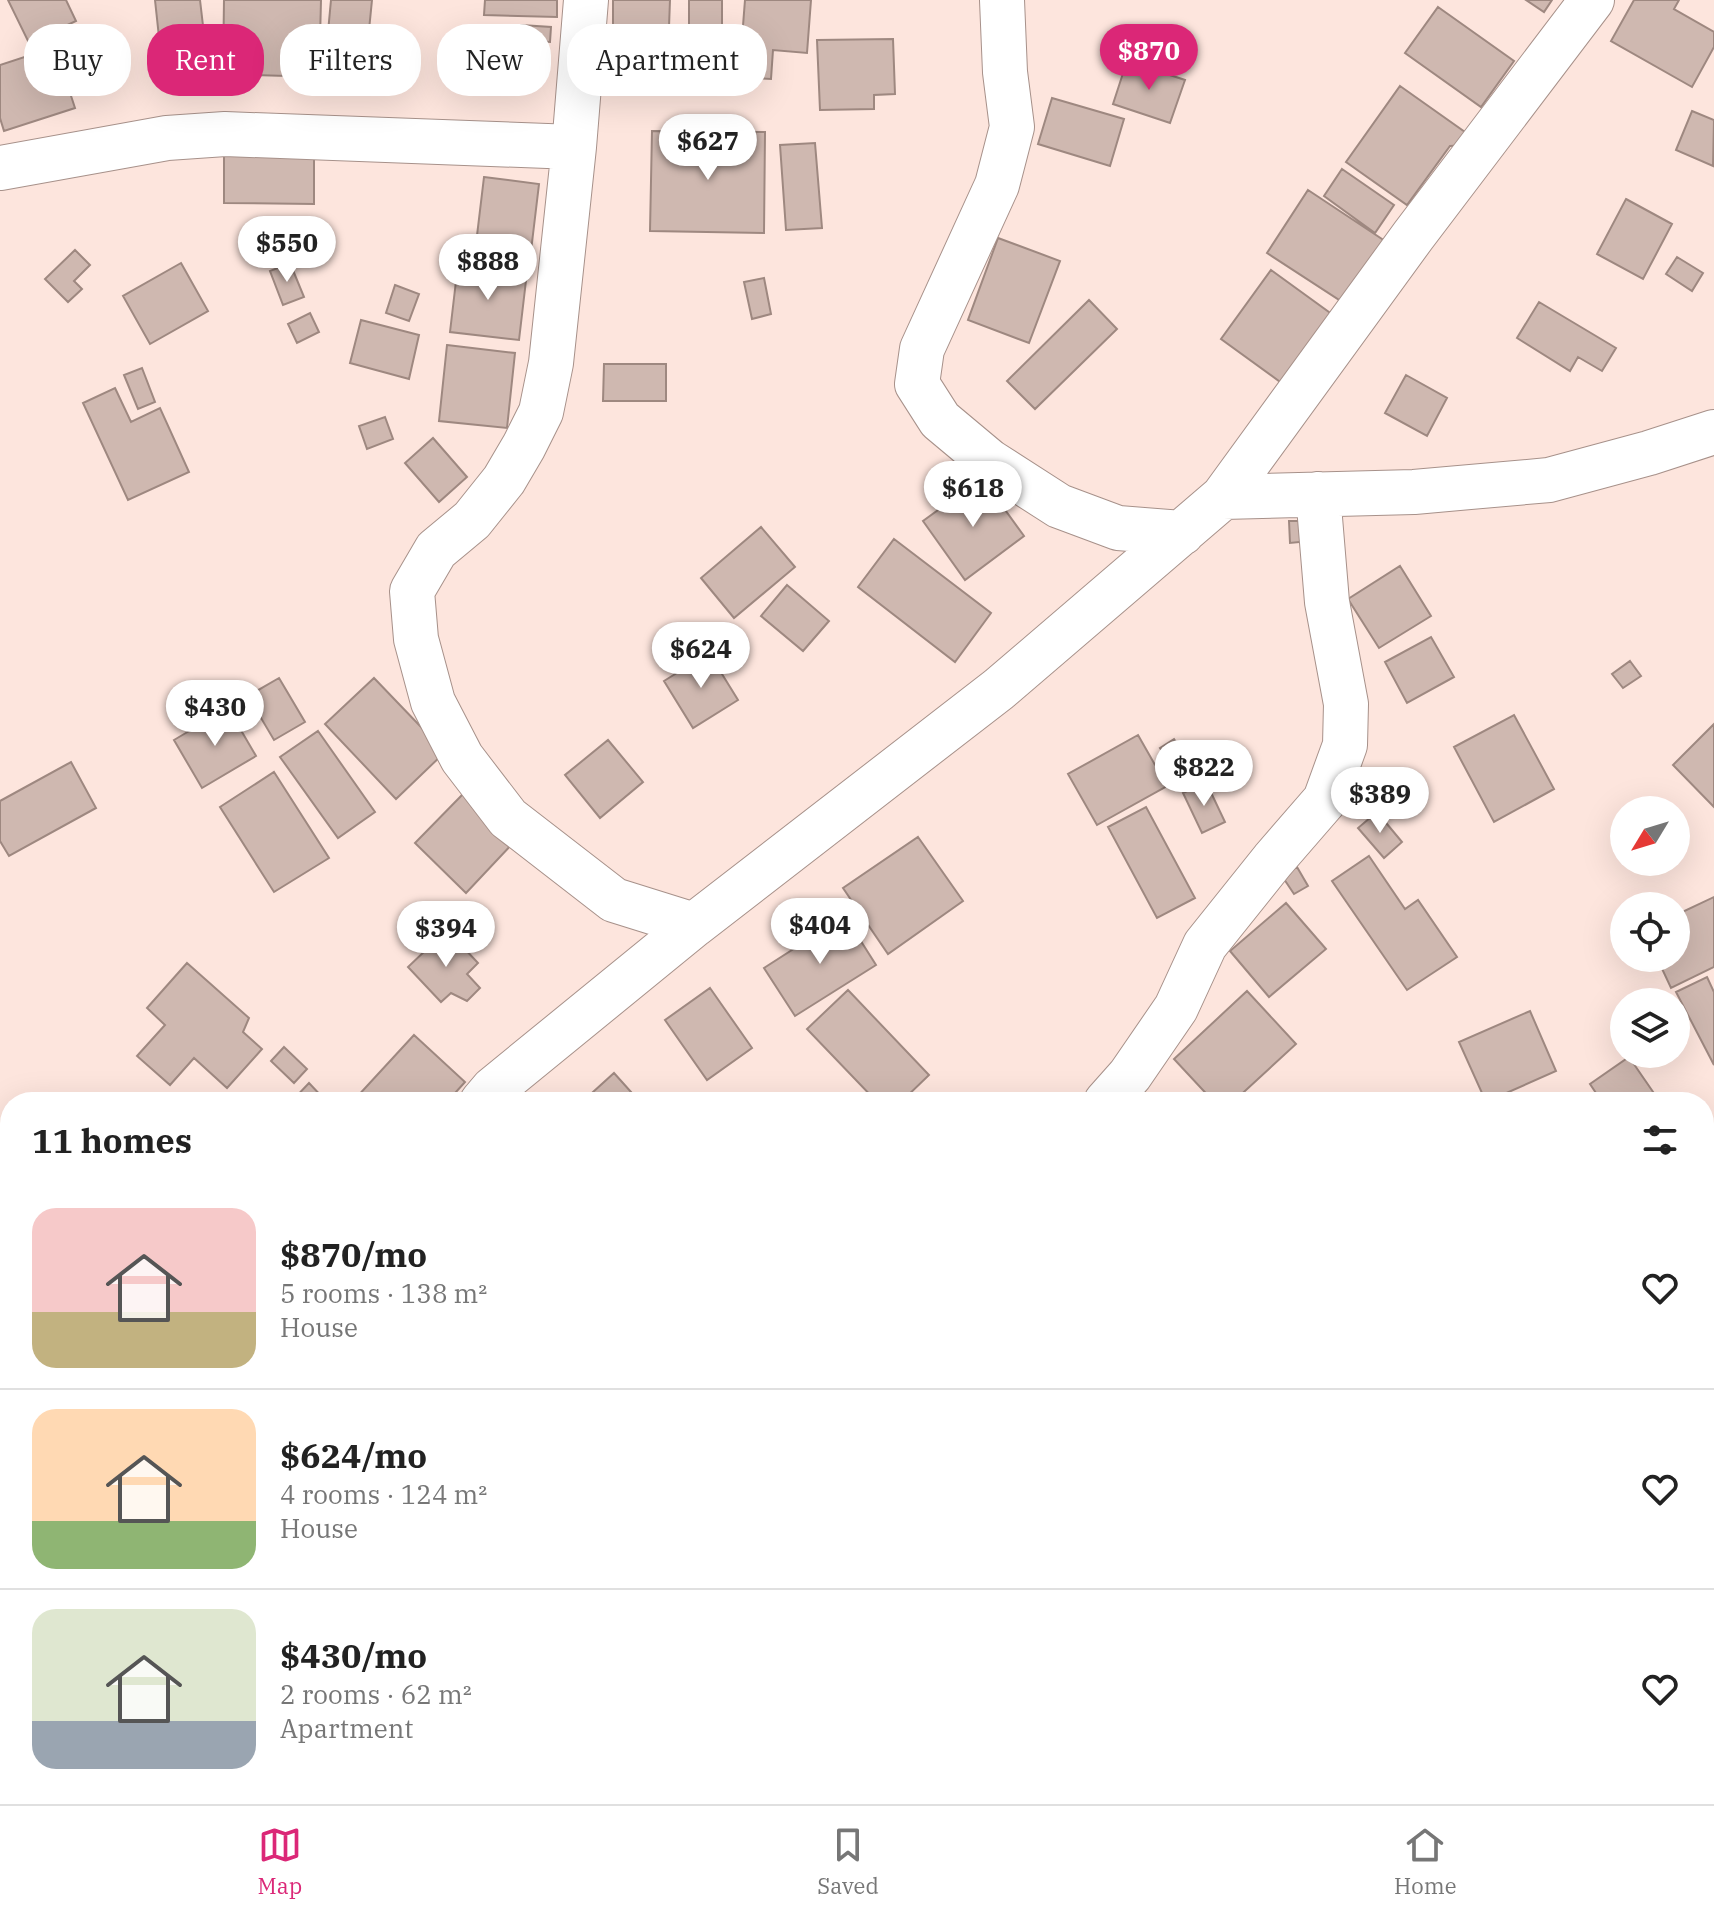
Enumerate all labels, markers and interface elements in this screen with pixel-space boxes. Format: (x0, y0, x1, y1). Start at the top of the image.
chip: Buy (24, 24, 131, 96)
chip: Rent (147, 24, 264, 96)
chip: Filters (280, 24, 421, 96)
chip: New (437, 24, 551, 96)
chip: Apartment (567, 24, 767, 96)
pin: $870 (1102, 24, 1196, 92)
text: $870 (1118, 33, 1180, 67)
pin: $627 (661, 114, 755, 182)
text: $627 (677, 123, 739, 157)
pin: $550 (240, 216, 334, 284)
text: $550 (256, 225, 318, 259)
pin: $888 (441, 234, 535, 302)
text: $888 (457, 243, 519, 277)
pin: $618 (926, 461, 1020, 529)
text: $618 (942, 470, 1004, 504)
pin: $624 (654, 622, 748, 690)
text: $624 (670, 631, 732, 665)
pin: $430 (168, 680, 262, 748)
text: $430 (184, 689, 246, 723)
pin: $822 (1157, 740, 1251, 808)
text: $822 (1173, 749, 1235, 783)
pin: $389 (1333, 767, 1427, 835)
text: $389 (1349, 776, 1411, 810)
north arrow (1610, 796, 1690, 876)
map controls (1610, 796, 1690, 1068)
button: locate (1610, 892, 1690, 972)
pin: $404 (773, 898, 867, 966)
pin: $394 (399, 901, 493, 969)
text: $404 (789, 907, 851, 941)
text: $394 (415, 910, 477, 944)
button: layers (1610, 988, 1690, 1068)
text: 11 homes (32, 1118, 192, 1162)
icon: filters (1638, 1118, 1682, 1162)
text: $870/mo (280, 1232, 427, 1276)
icon: home (96, 1240, 192, 1336)
icon: heart (1638, 1266, 1682, 1310)
text: 5 rooms · 138 m² (280, 1276, 487, 1310)
text: House (280, 1310, 358, 1344)
text: $624/mo (280, 1433, 427, 1477)
icon: home (96, 1441, 192, 1537)
icon: heart (1638, 1467, 1682, 1511)
text: 4 rooms · 124 m² (280, 1477, 487, 1511)
text: House (280, 1511, 358, 1545)
text: $430/mo (280, 1633, 427, 1677)
icon: home (96, 1641, 192, 1737)
icon: heart (1638, 1667, 1682, 1711)
text: 2 rooms · 62 m² (280, 1677, 472, 1711)
text: Apartment (280, 1711, 413, 1745)
tab: Map (258, 1823, 302, 1900)
tab: Saved (817, 1823, 879, 1900)
tab: Home (1394, 1823, 1456, 1900)

